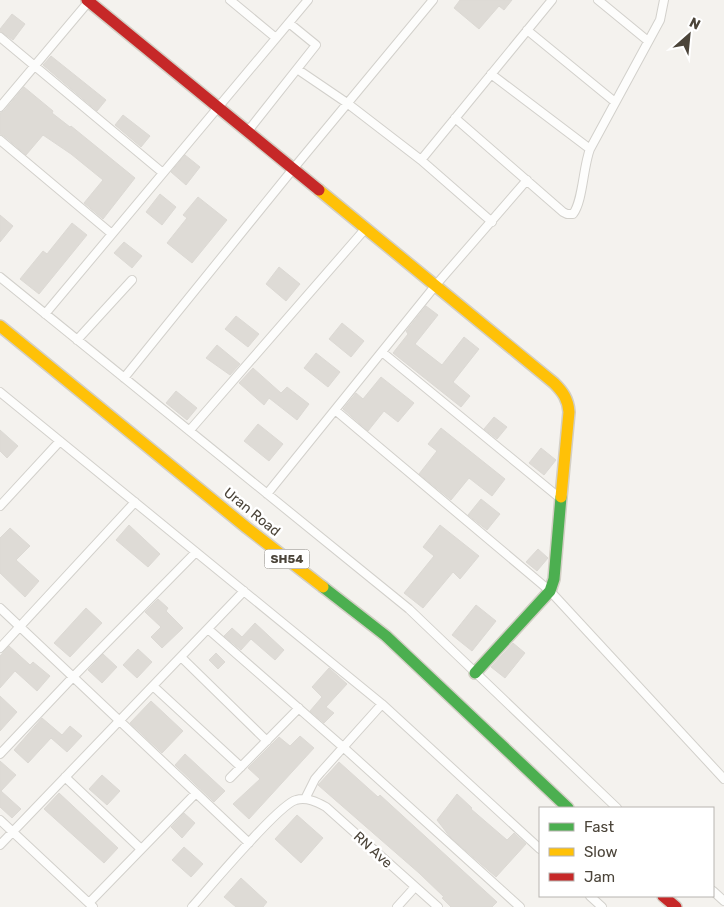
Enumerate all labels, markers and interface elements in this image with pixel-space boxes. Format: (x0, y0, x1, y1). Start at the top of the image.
north arrow (664, 10, 714, 60)
text: N (686, 14, 703, 34)
street label: Uran Road (220, 484, 284, 540)
road number: SH54 (264, 550, 310, 568)
legend (539, 807, 714, 897)
text: Fast (584, 818, 614, 836)
street label: RN Ave (350, 828, 396, 872)
text: Slow (584, 843, 617, 861)
text: Jam (584, 868, 615, 886)

